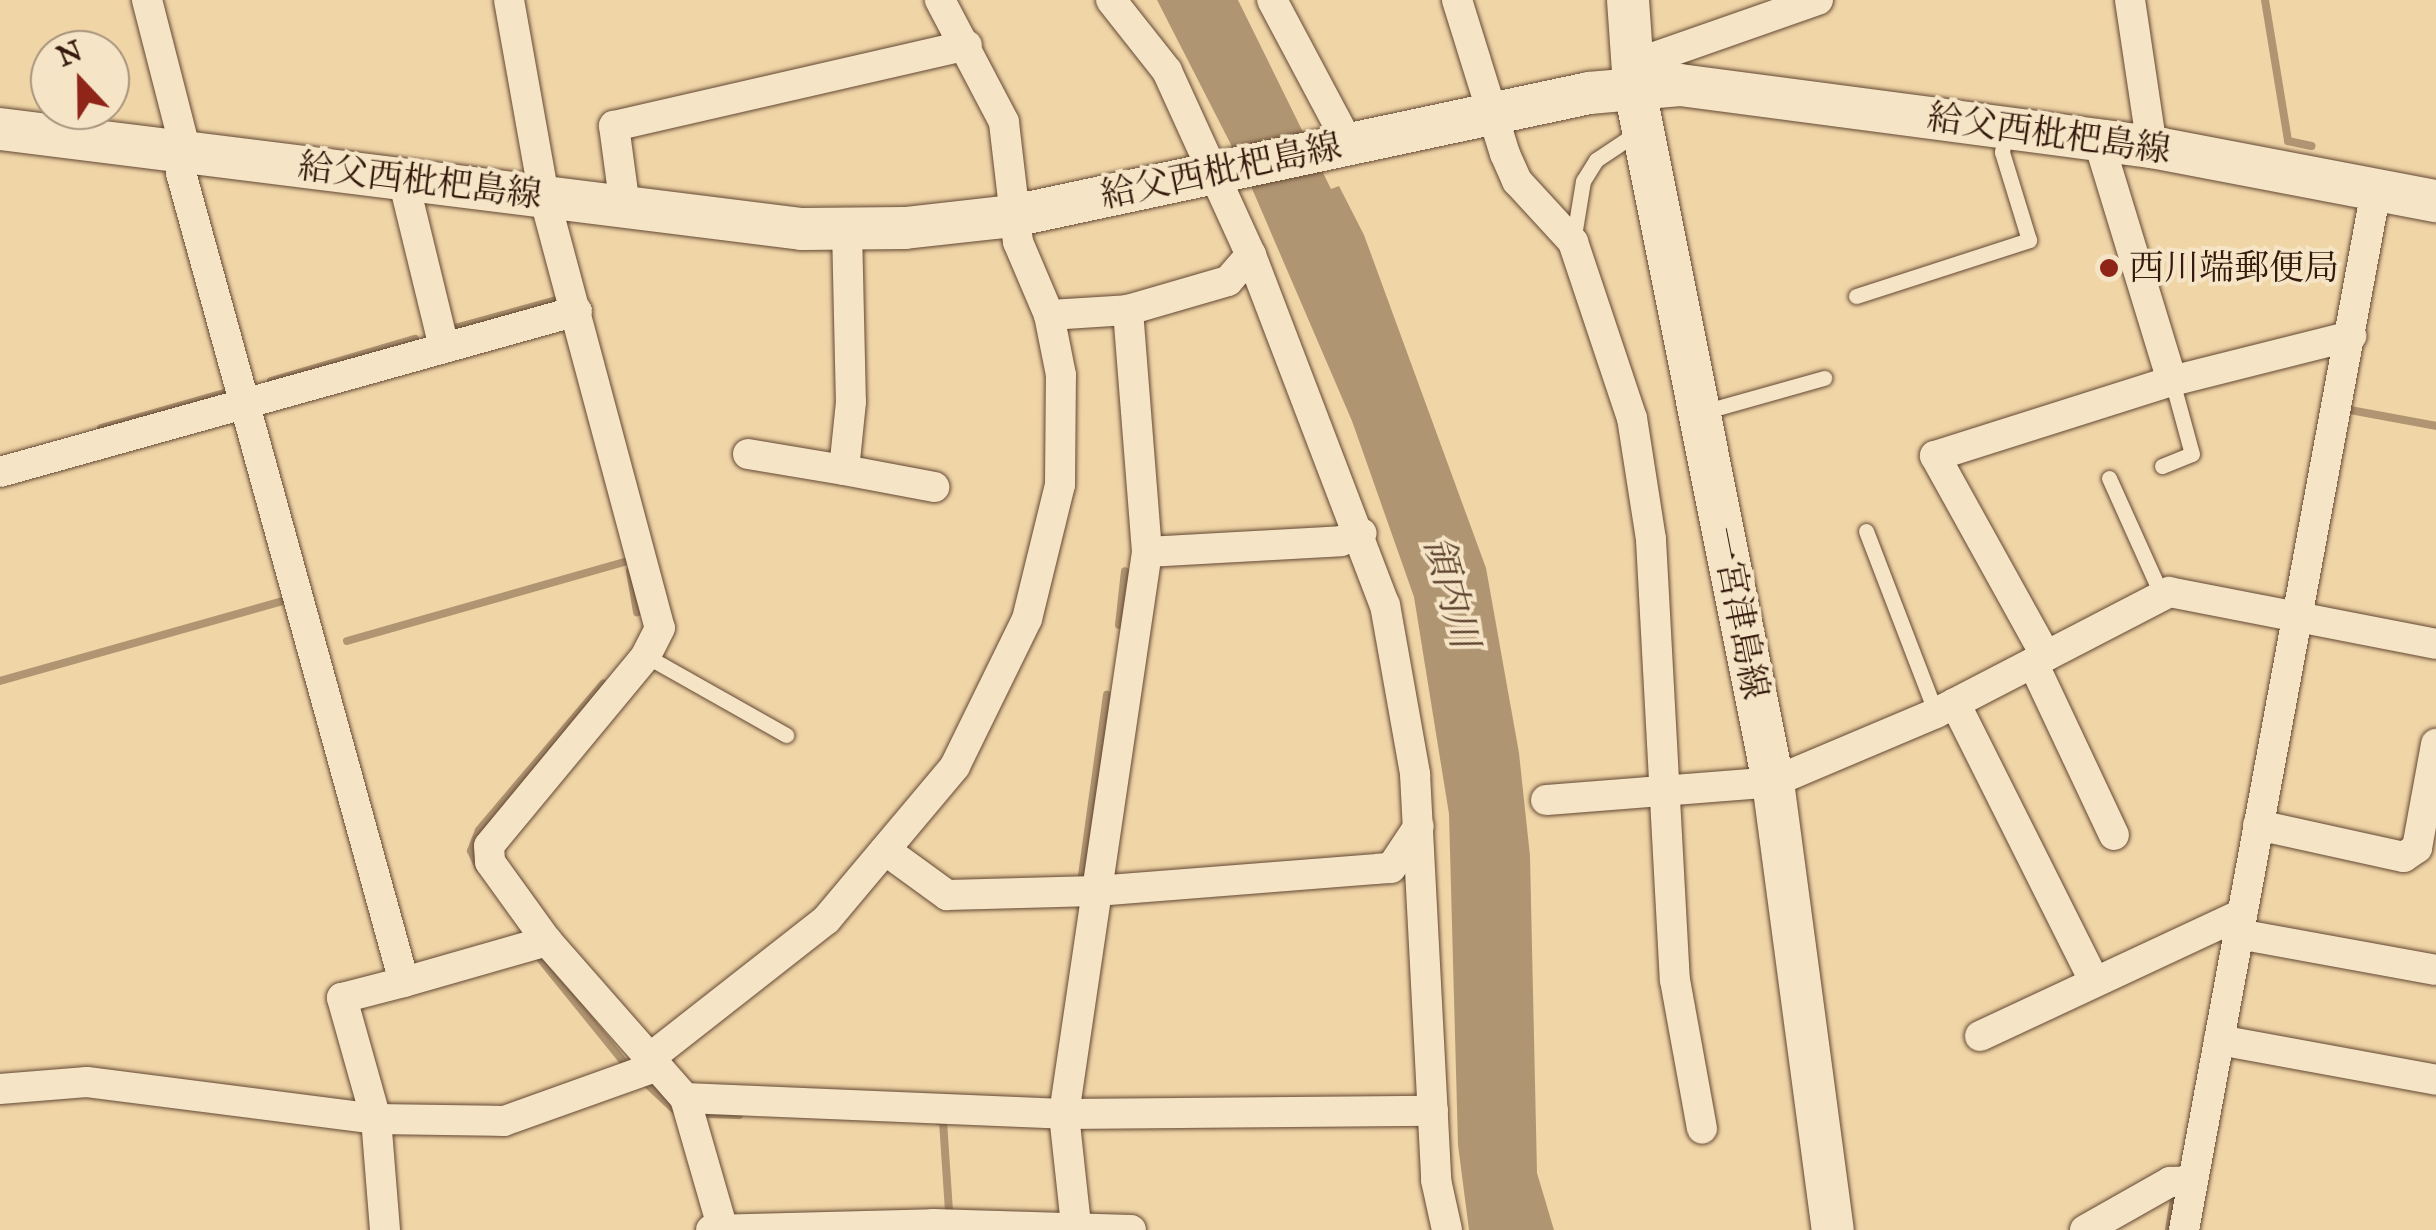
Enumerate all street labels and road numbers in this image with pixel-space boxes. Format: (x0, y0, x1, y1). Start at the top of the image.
street label: 給父西枇杷島線 (1925, 96, 2173, 172)
street label: 給父西枇杷島線 (1097, 125, 1345, 217)
street label: 給父西枇杷島線 (296, 145, 544, 217)
street label: 一宮津島線 (1702, 523, 1776, 703)

